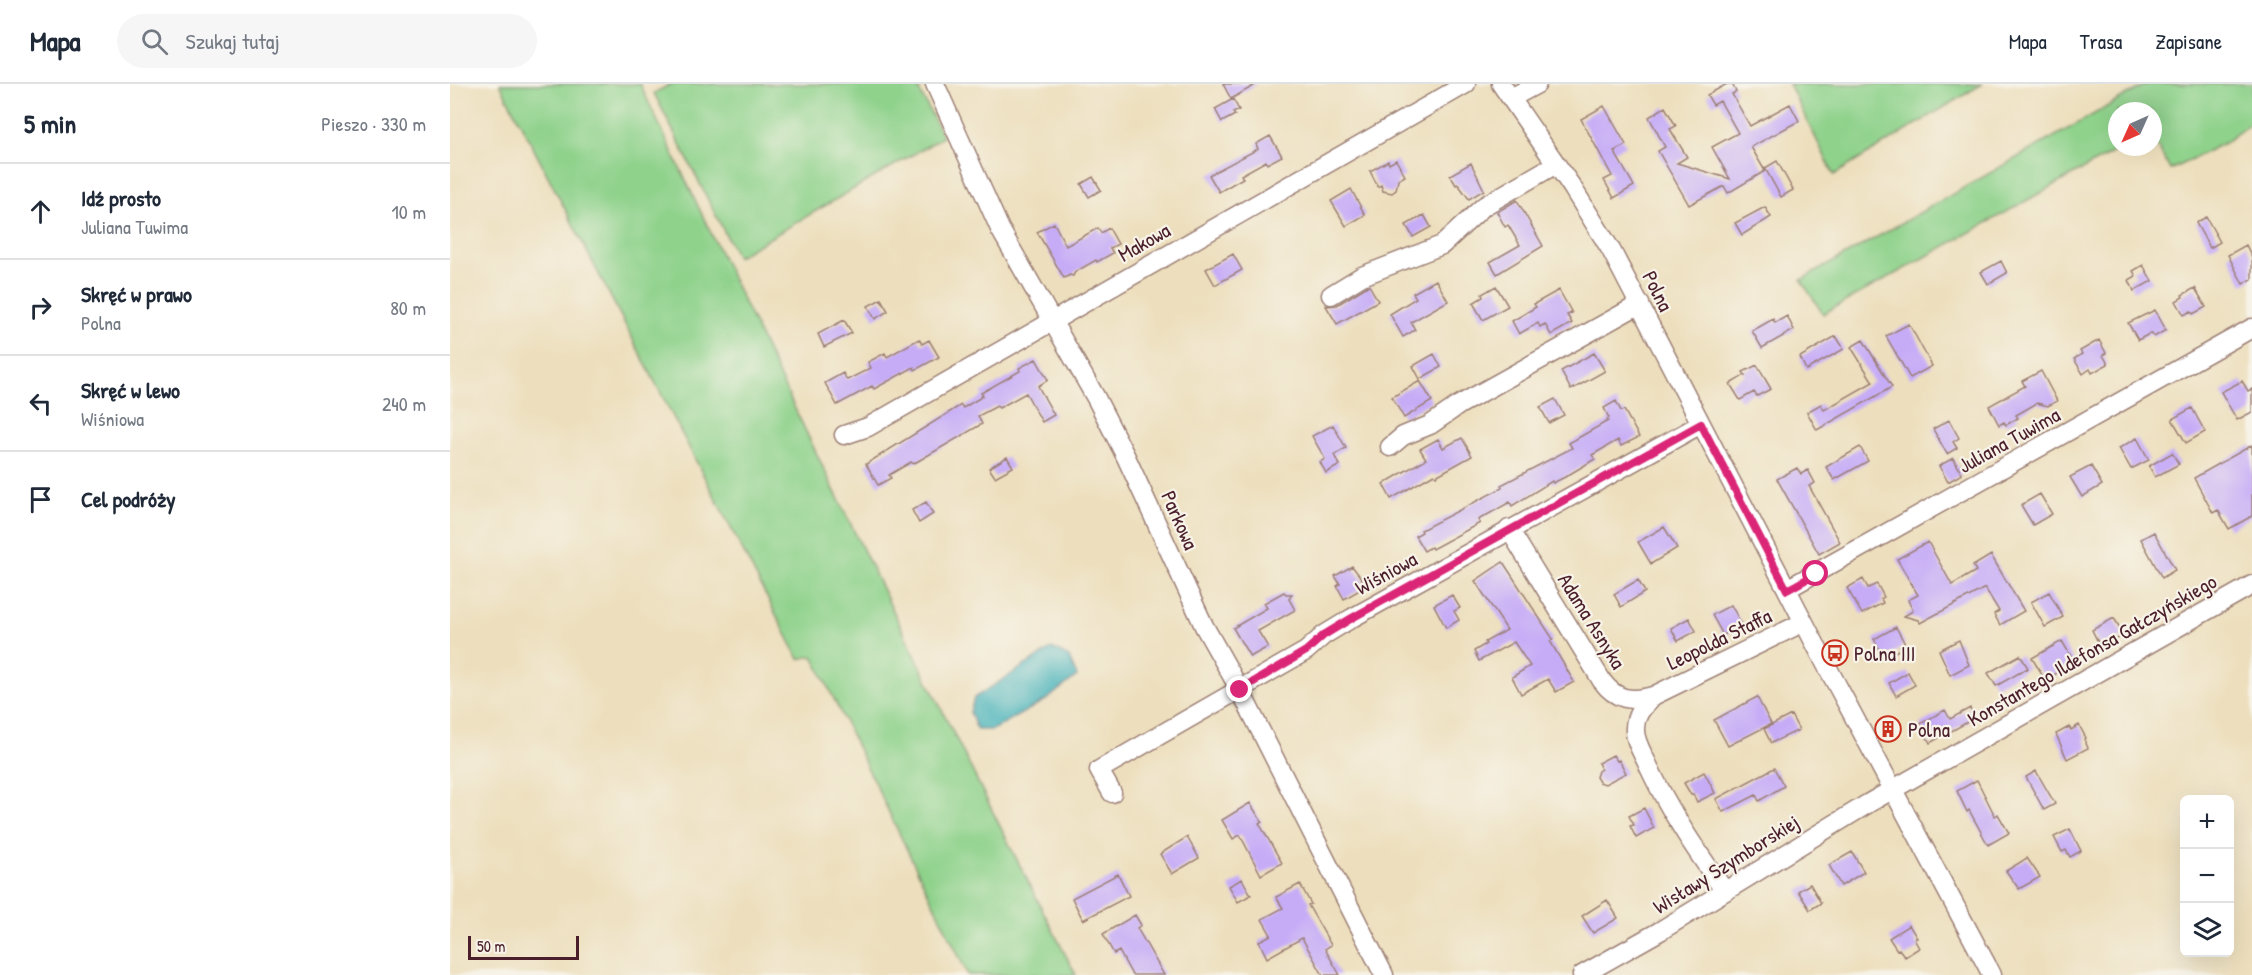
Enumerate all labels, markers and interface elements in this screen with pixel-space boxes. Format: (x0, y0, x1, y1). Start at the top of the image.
search box (117, 14, 537, 68)
text: Mapa (30, 22, 81, 60)
icon: search (138, 25, 171, 58)
text: Szukaj tutaj (186, 26, 280, 56)
text: Mapa (2009, 27, 2047, 56)
text: Trasa (2080, 27, 2122, 56)
text: Zapisane (2155, 27, 2222, 56)
north arrow (2108, 102, 2162, 156)
text: 5 min (24, 106, 76, 141)
text: Pieszo · 330 m (321, 110, 426, 137)
text: Idź prosto (81, 183, 161, 213)
icon: ahead (24, 195, 57, 228)
text: 10 m (392, 198, 426, 225)
text: Juliana Tuwima (81, 213, 188, 240)
street label: Makowa (1113, 215, 1175, 269)
street label: Polna (1636, 266, 1680, 316)
text: Skręć w prawo (81, 279, 192, 309)
icon: right (24, 291, 57, 324)
text: 80 m (390, 294, 426, 321)
text: Polna (81, 309, 121, 336)
text: Skręć w lewo (81, 375, 180, 405)
icon: left (24, 387, 57, 420)
text: 240 m (382, 390, 426, 417)
street label: Juliana Tuwima (1953, 400, 2065, 480)
text: Wiśniowa (81, 405, 144, 432)
icon: arrive (24, 483, 57, 516)
text: Cel podróży (81, 484, 176, 514)
street label: Parkowa (1154, 486, 1206, 554)
street label: Wiśniowa (1350, 544, 1422, 602)
route start (1802, 560, 1828, 586)
street label: Konstantego Ildefonsa Gałczyńskiego (1962, 567, 2222, 733)
street label: Adama Asnyka (1551, 568, 1633, 674)
street label: Leopolda Staffa (1662, 601, 1776, 677)
bus stop icon: Polna III (1820, 638, 1850, 668)
place label: Polna III (1854, 639, 1916, 668)
route end (1226, 676, 1252, 702)
building icon: Polna (1873, 714, 1903, 744)
place label: Polna (1908, 715, 1950, 744)
map controls (2180, 795, 2234, 957)
button: + (2180, 795, 2234, 849)
street label: Wisławy Szymborskiej (1647, 807, 1805, 921)
button: − (2180, 849, 2234, 903)
button: layers (2180, 903, 2234, 957)
scale bar (468, 933, 579, 960)
text: 50 m (477, 935, 506, 957)

